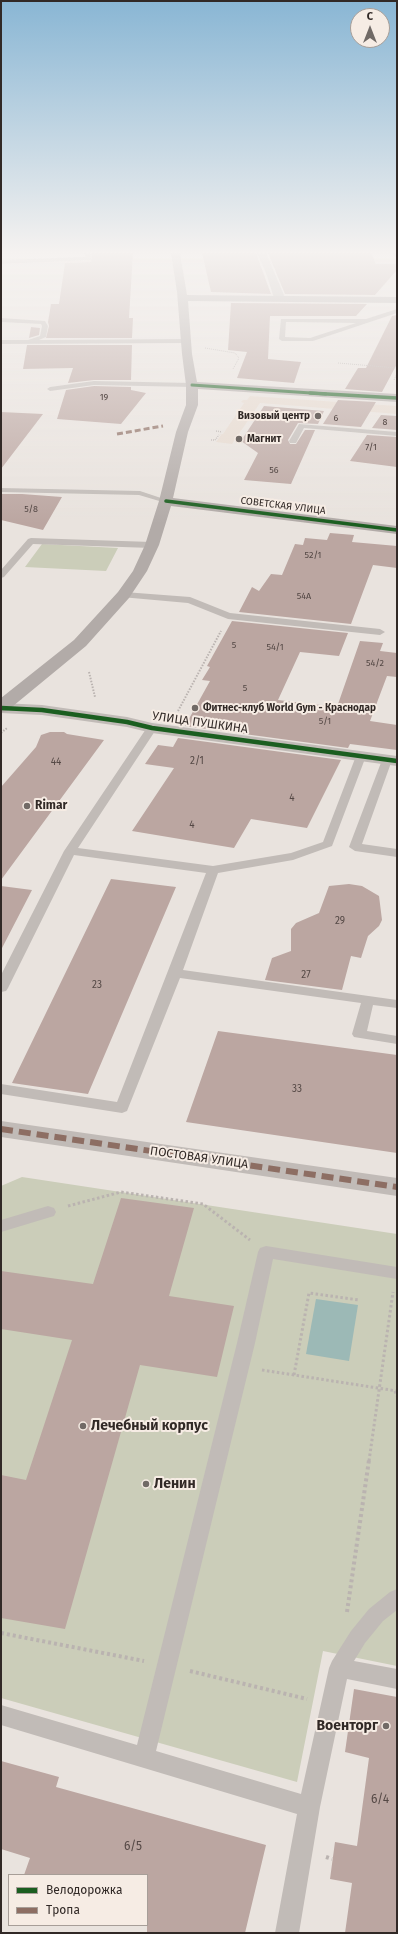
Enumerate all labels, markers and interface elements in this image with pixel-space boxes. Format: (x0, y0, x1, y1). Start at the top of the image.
north arrow (350, 8, 390, 48)
text: С (367, 10, 373, 23)
house number: 19 (100, 392, 108, 402)
place label: Визовый центр (238, 410, 310, 422)
marker: Визовый центр (313, 411, 323, 421)
house number: 6 (334, 413, 338, 423)
house number: 8 (383, 417, 387, 427)
place label: Магнит (247, 433, 281, 445)
marker: Магнит (234, 434, 244, 444)
house number: 7/1 (365, 442, 377, 452)
house number: 56 (269, 465, 279, 475)
street label: СОВЕТСКАЯ УЛИЦА (240, 495, 326, 517)
house number: 5/8 (24, 504, 38, 514)
house number: 52/1 (305, 550, 321, 560)
house number: 54А (297, 591, 311, 601)
house number: 5 (232, 640, 236, 650)
house number: 54/1 (266, 642, 284, 652)
house number: 54/2 (366, 658, 384, 668)
house number: 5 (243, 683, 247, 693)
place label: Фитнес-клуб World Gym - Краснодар (203, 702, 376, 714)
marker: Фитнес-клуб World Gym - Краснодар (190, 703, 200, 713)
street label: УЛИЦА ПУШКИНА (151, 709, 249, 737)
house number: 5/1 (319, 716, 331, 726)
house number: 2/1 (190, 755, 204, 767)
house number: 44 (51, 756, 61, 768)
house number: 4 (289, 792, 295, 804)
place label: Rimar (35, 799, 67, 813)
marker: Rimar (22, 801, 32, 811)
house number: 4 (189, 819, 195, 831)
house number: 29 (335, 915, 345, 927)
house number: 27 (301, 969, 311, 981)
house number: 23 (92, 979, 102, 991)
house number: 33 (292, 1083, 302, 1095)
street label: ПОСТОВАЯ УЛИЦА (149, 1144, 249, 1172)
place label: Лечебный корпус (91, 1418, 208, 1434)
marker: Лечебный корпус (78, 1421, 88, 1431)
place label: Ленин (154, 1476, 196, 1492)
marker: Ленин (141, 1479, 151, 1489)
place label: Военторг (316, 1718, 378, 1734)
marker: Военторг (381, 1721, 391, 1731)
house number: 6/4 (371, 1793, 389, 1807)
house number: 6/5 (124, 1840, 142, 1854)
legend (8, 1874, 148, 1926)
text: Велодорожка (46, 1883, 122, 1897)
text: Тропа (46, 1903, 80, 1917)

